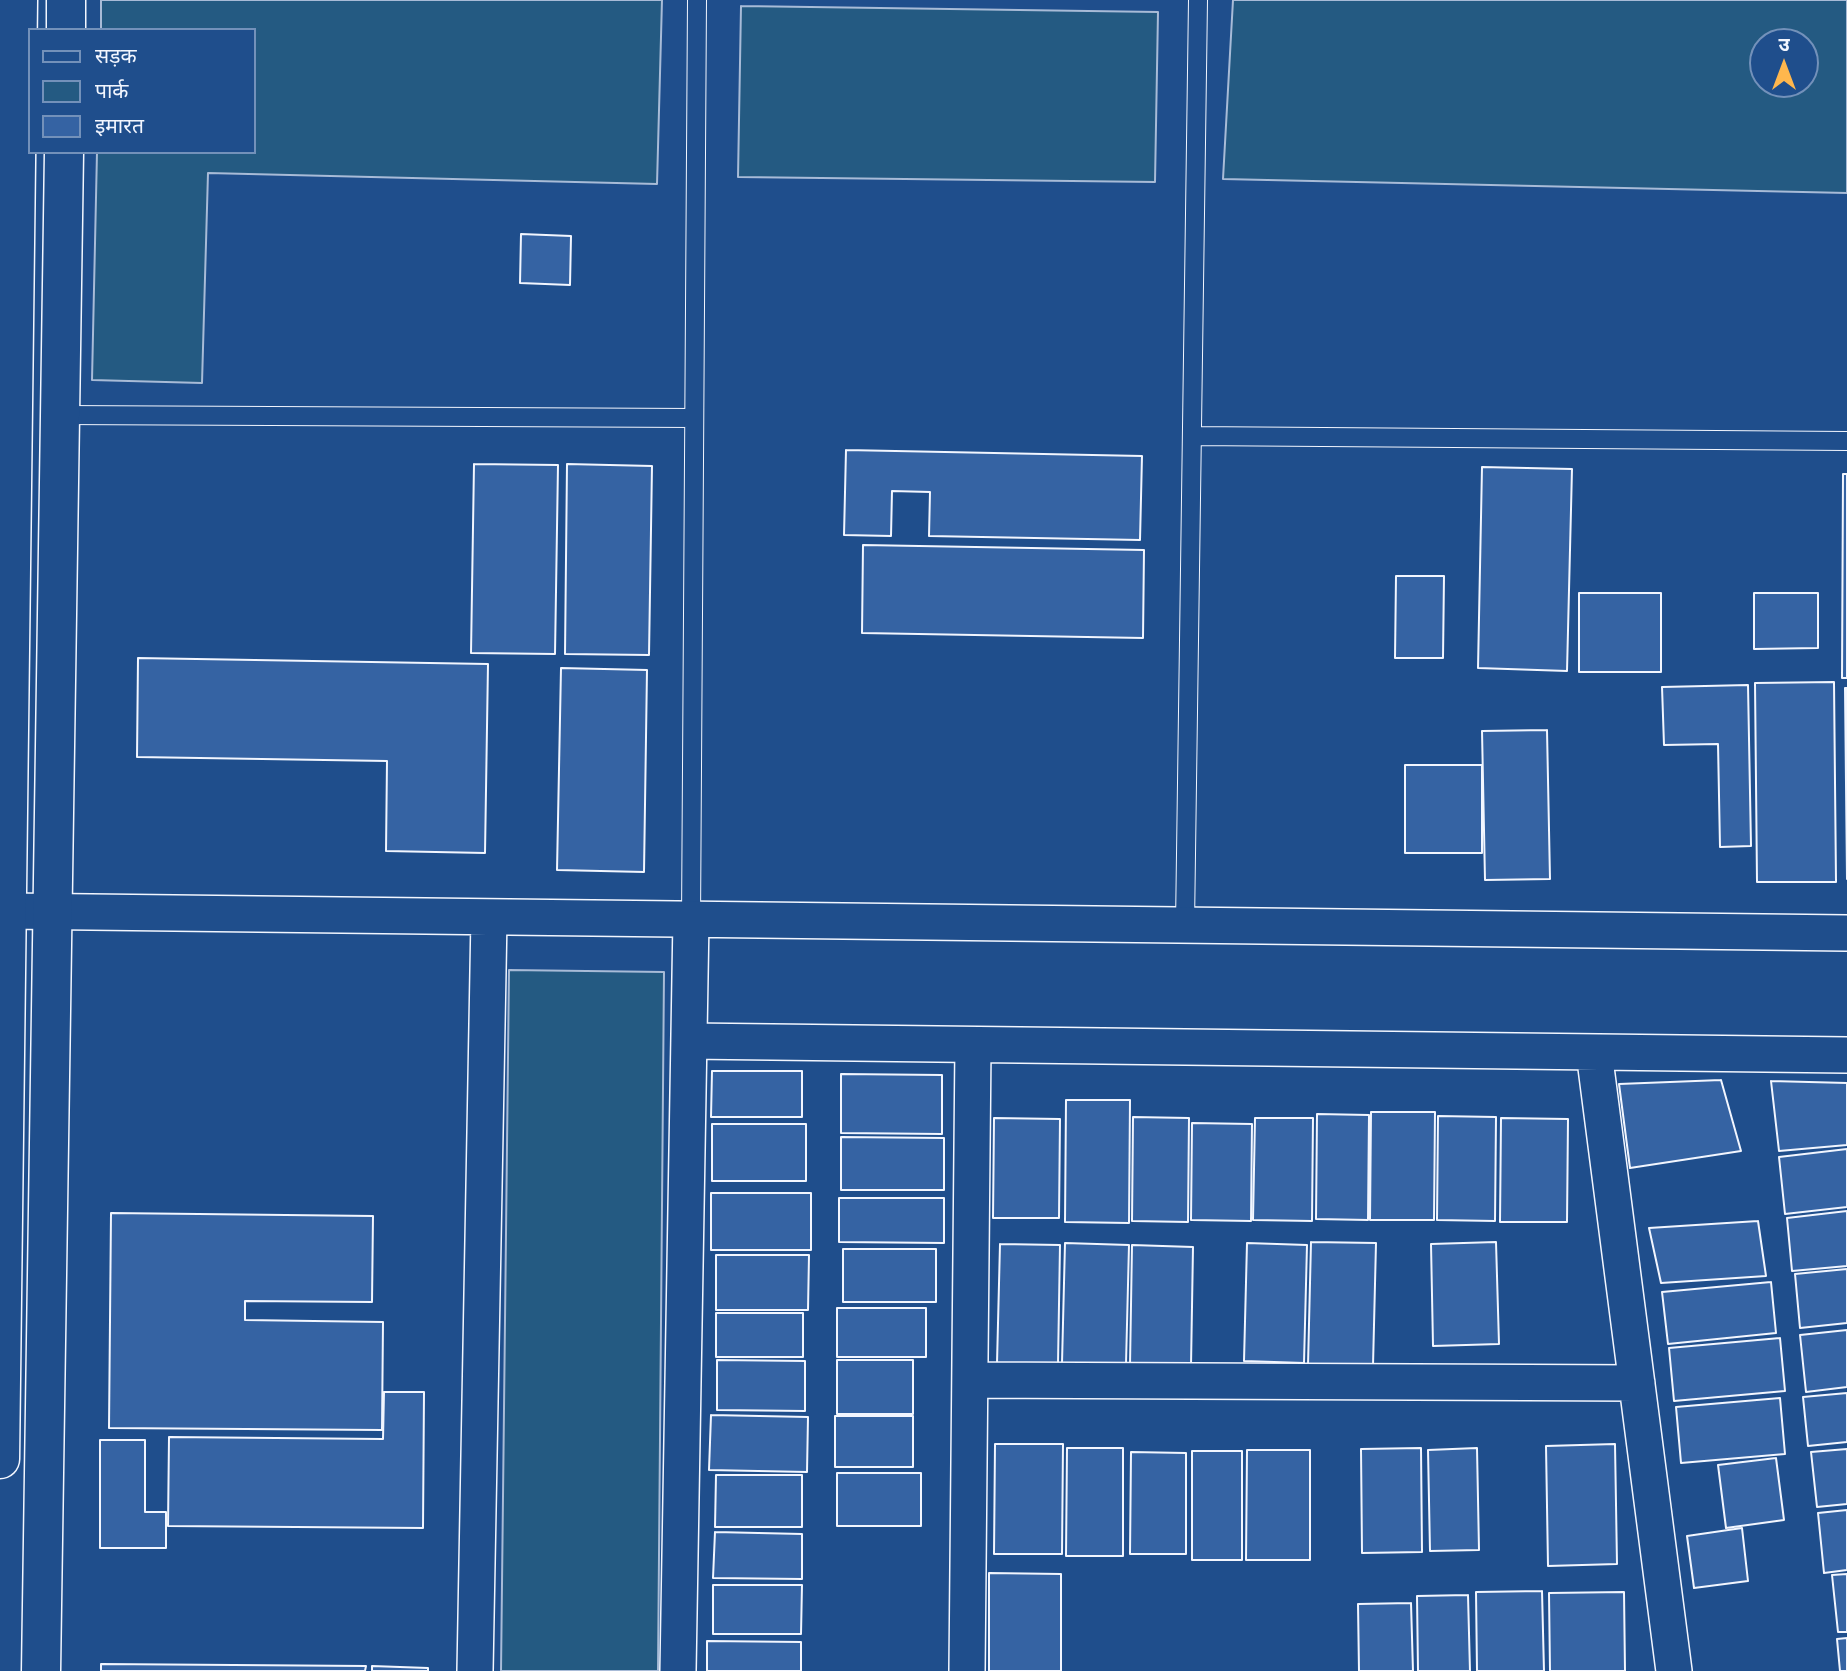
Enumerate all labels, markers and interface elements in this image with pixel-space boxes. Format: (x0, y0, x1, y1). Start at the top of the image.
legend (28, 28, 256, 154)
north arrow (1749, 28, 1819, 98)
text: उ (1778, 31, 1790, 57)
text: सड़क (95, 41, 137, 70)
text: पार्क (95, 76, 129, 105)
text: इमारत (95, 111, 144, 140)

